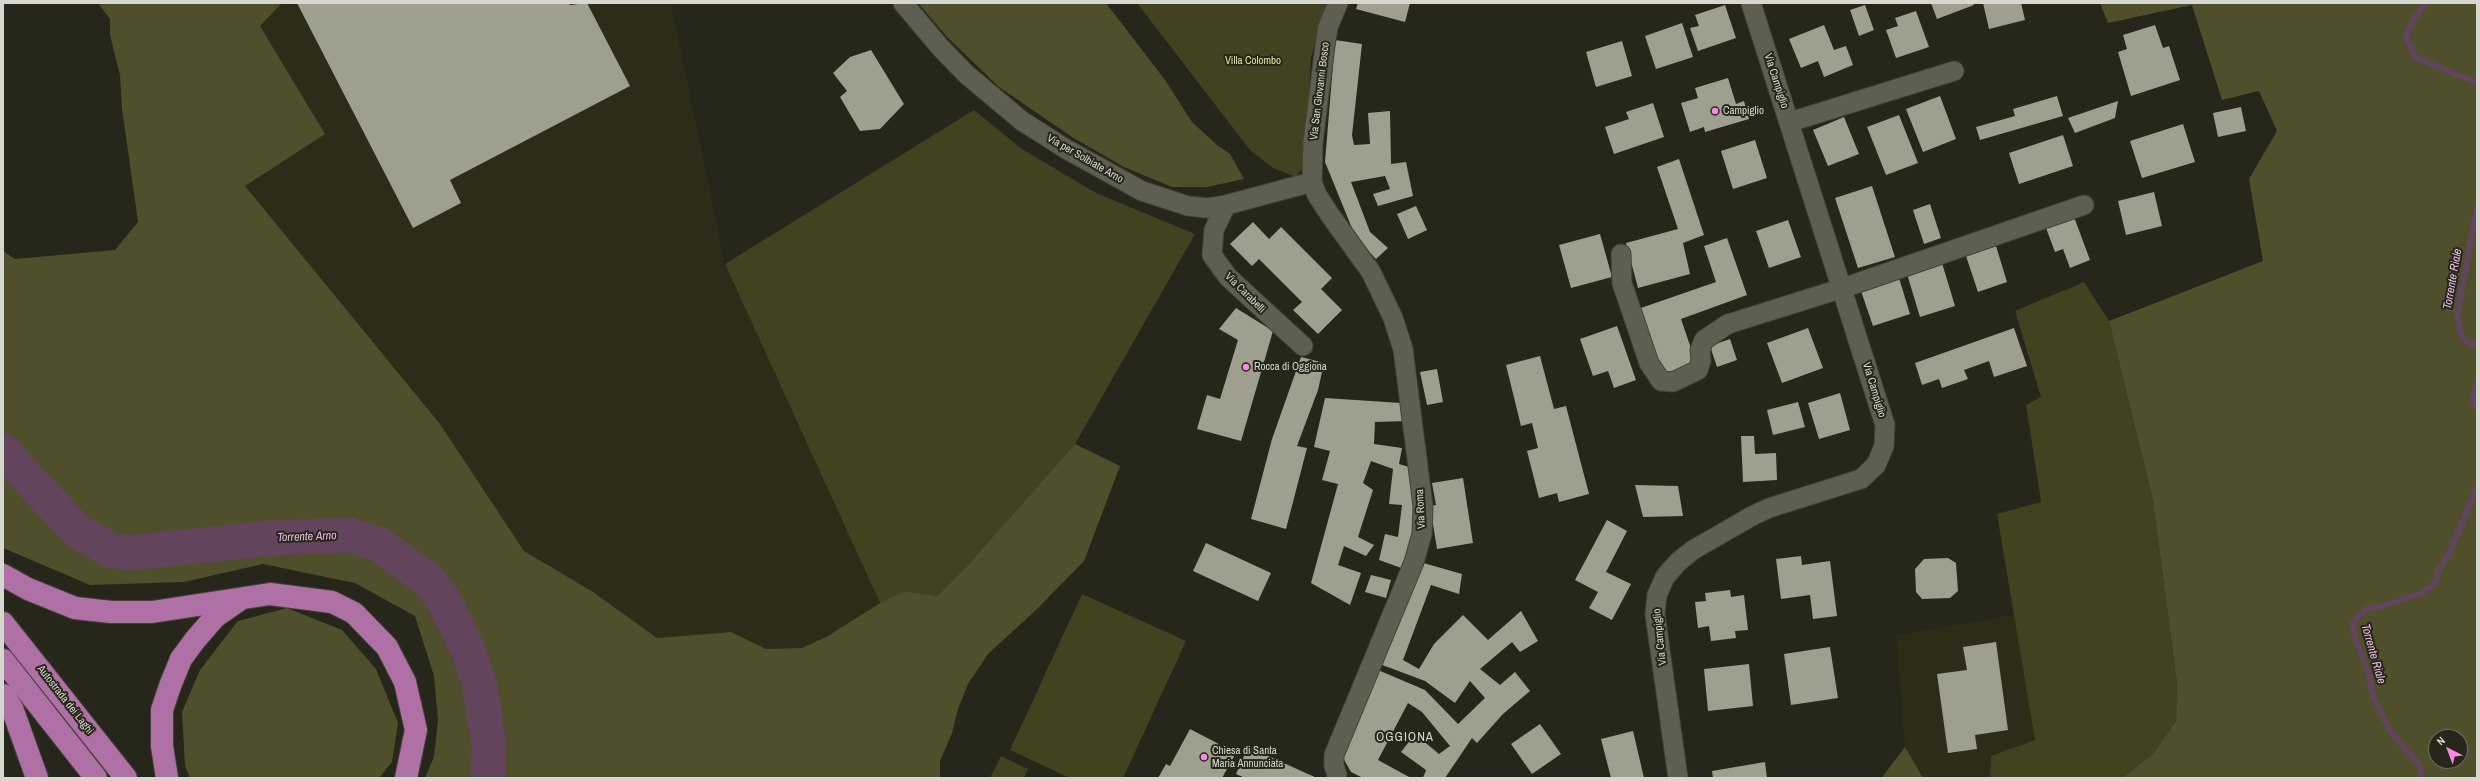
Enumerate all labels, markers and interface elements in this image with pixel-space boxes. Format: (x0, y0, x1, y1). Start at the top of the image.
street label: Via San Giovanni Bosco (1307, 41, 1333, 141)
street label: Via Campiglio (1761, 52, 1791, 110)
park label: Villa Colombo (1225, 54, 1281, 68)
place label: Campiglio (1723, 104, 1764, 118)
marker: Campiglio (1710, 106, 1720, 116)
street label: Via per Solbiate Arno (1044, 132, 1126, 186)
water label: Torrente Riale (2441, 247, 2465, 311)
street label: Via Carabelli (1222, 270, 1268, 316)
place label: Rocca di Oggiona (1254, 360, 1327, 374)
street label: Via Campiglio (1859, 361, 1889, 419)
marker: Rocca di Oggiona (1241, 362, 1251, 372)
street label: Via Roma (1413, 489, 1429, 529)
water label: Torrente Arno (277, 529, 337, 545)
street label: Via Campiglio (1650, 608, 1670, 666)
water label: Torrente Riale (2358, 622, 2388, 686)
street label: Autostrada dei Laghi (34, 663, 96, 737)
north arrow (2428, 729, 2468, 769)
district label: OGGIONA (1376, 730, 1434, 746)
text: N (2434, 733, 2448, 748)
place label: Chiesa di Santa Maria Annunciata (1212, 744, 1283, 770)
marker: Chiesa di Santa Maria Annunciata (1199, 752, 1209, 762)

